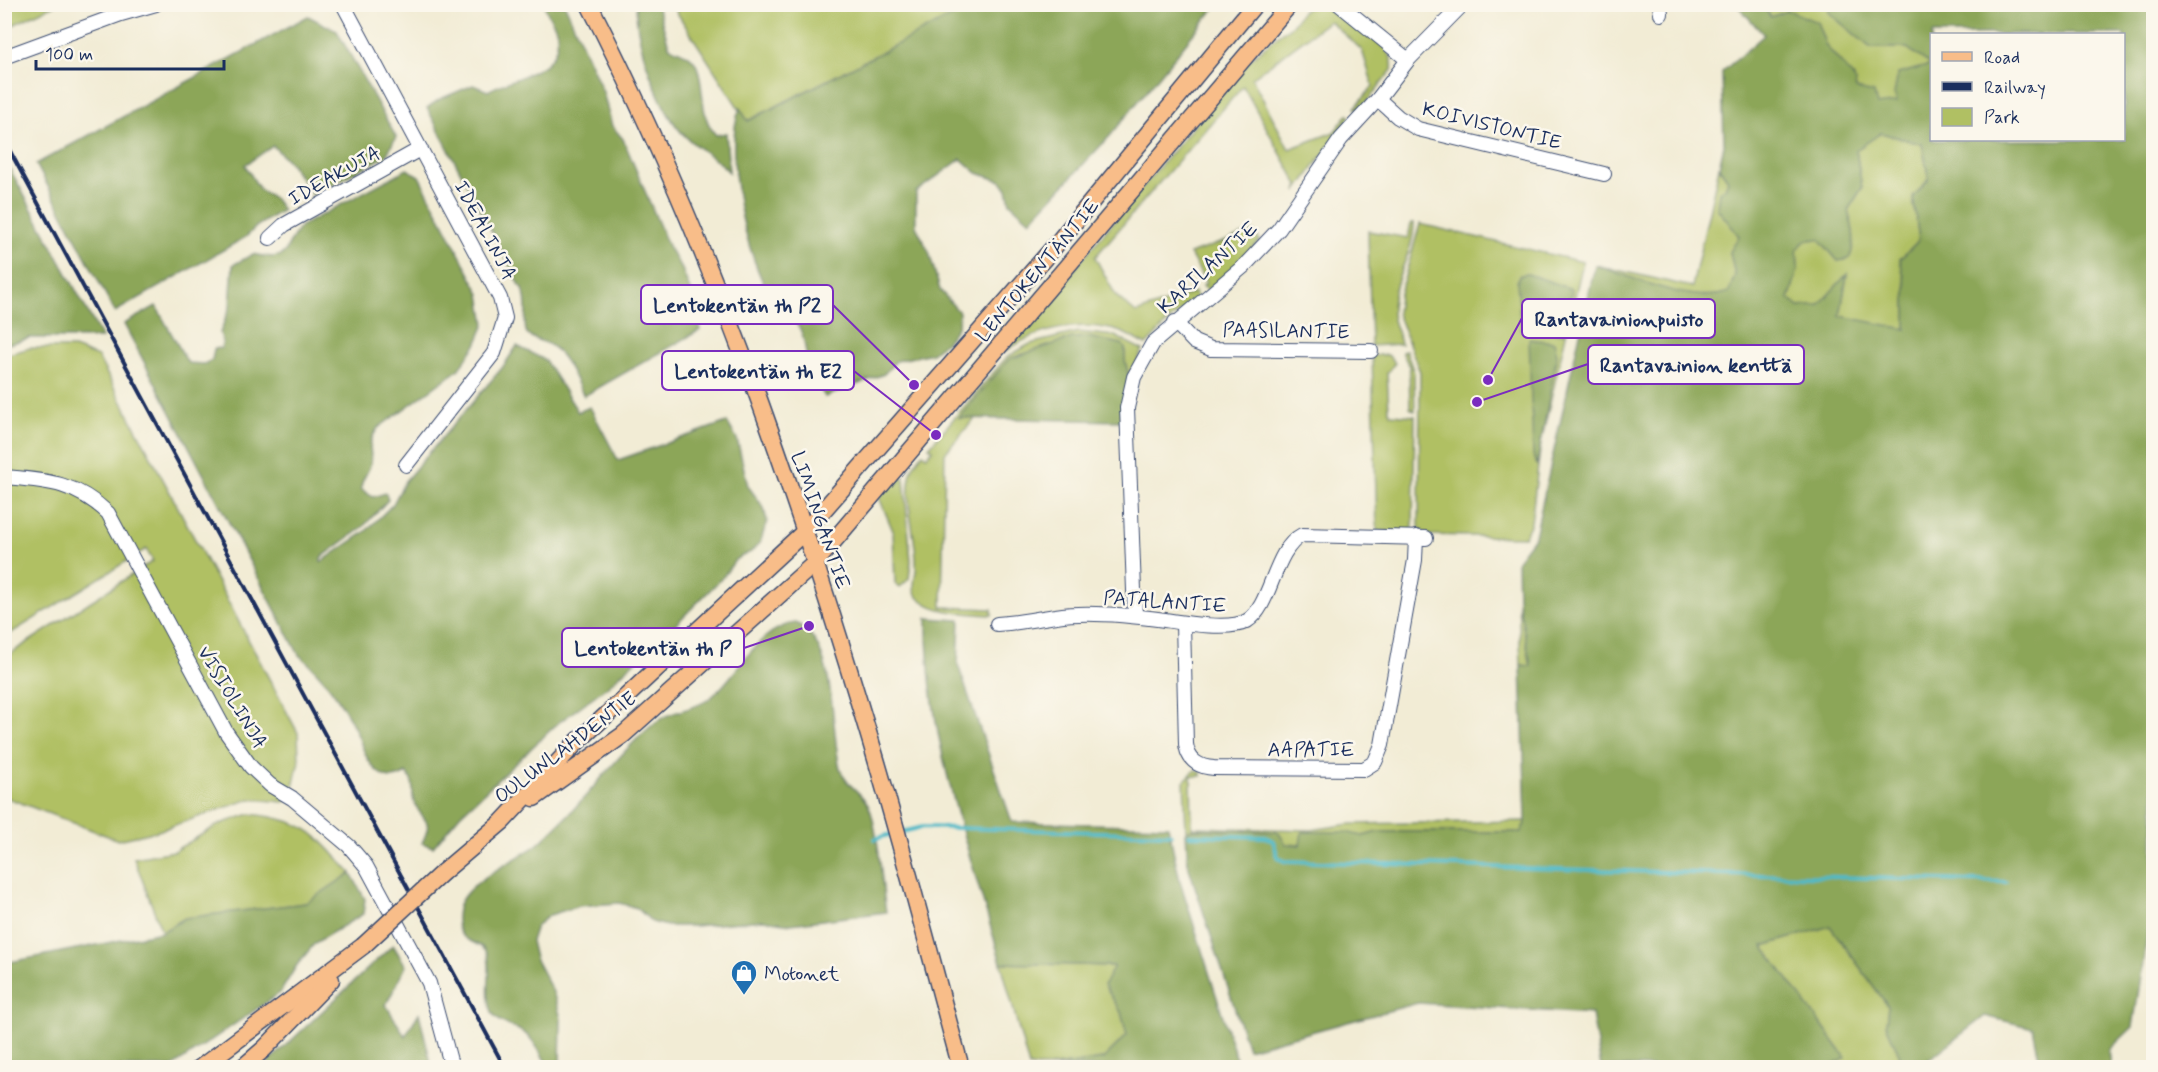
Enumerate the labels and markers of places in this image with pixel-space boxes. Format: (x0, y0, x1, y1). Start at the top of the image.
callout: Lentokentän th P2 (641, 285, 833, 324)
callout: Rantavainionpuisto (1522, 299, 1715, 338)
callout: Rantavainion kenttä (1588, 345, 1804, 384)
callout: Lentokentän th E2 (662, 351, 854, 390)
callout: Lentokentän th P (562, 628, 744, 667)
shop icon: Motonet (729, 958, 759, 996)
place label: Motonet (764, 961, 840, 988)

